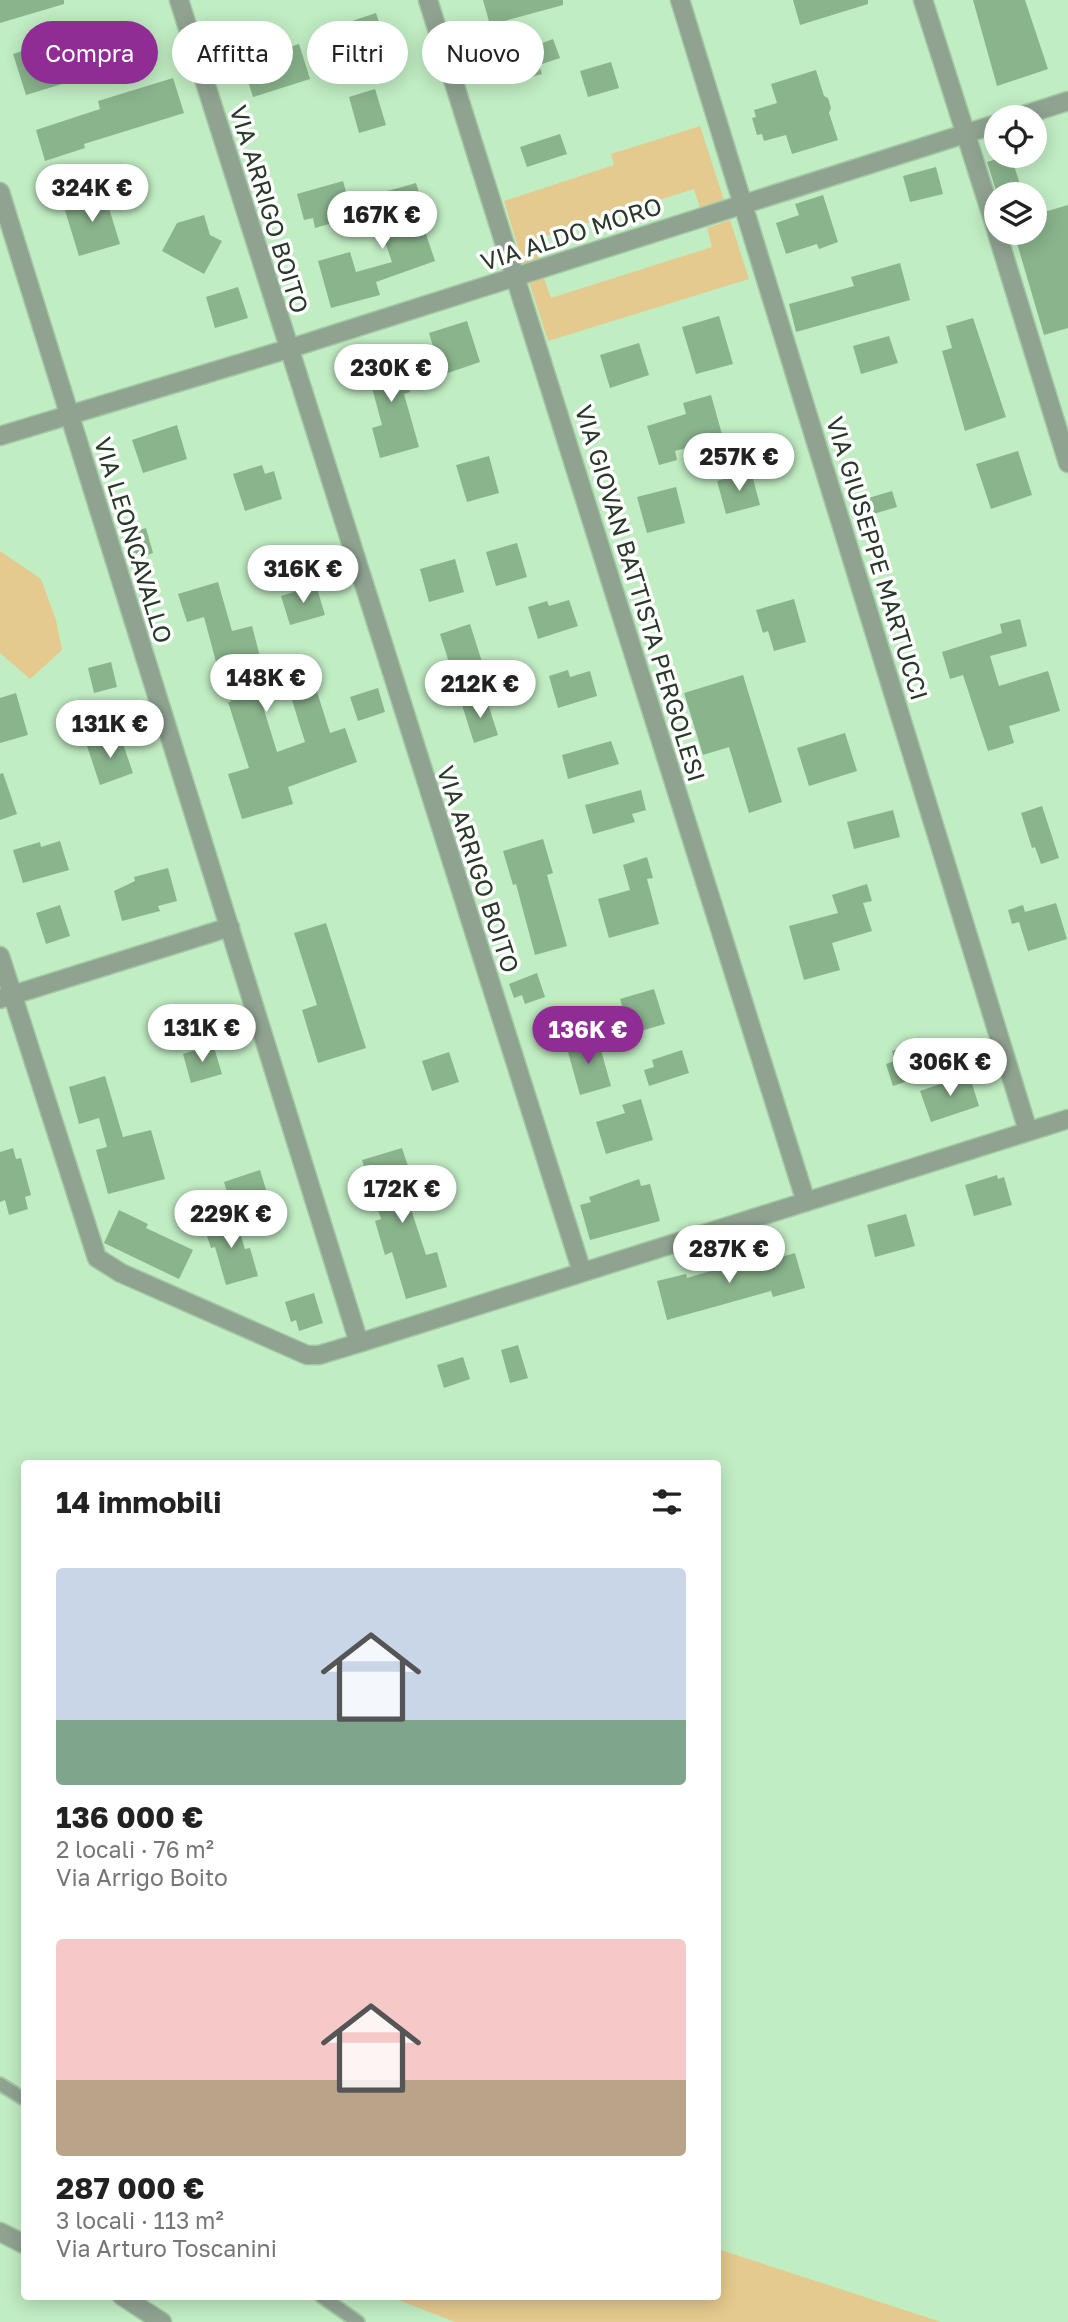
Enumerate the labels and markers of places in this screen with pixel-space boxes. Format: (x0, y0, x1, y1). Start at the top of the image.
pin: 324K € (35, 164, 149, 224)
pin: 167K € (325, 191, 439, 251)
pin: 230K € (334, 344, 448, 404)
pin: 257K € (682, 434, 796, 493)
pin: 316K € (246, 546, 360, 605)
pin: 148K € (209, 654, 323, 714)
pin: 212K € (423, 660, 537, 720)
pin: 131K € (53, 700, 167, 760)
pin: 131K € (145, 1004, 259, 1064)
pin: 136K € (531, 1006, 645, 1066)
pin: 306K € (893, 1038, 1007, 1098)
pin: 172K € (345, 1166, 459, 1225)
pin: 229K € (174, 1190, 288, 1250)
pin: 287K € (672, 1226, 786, 1285)

